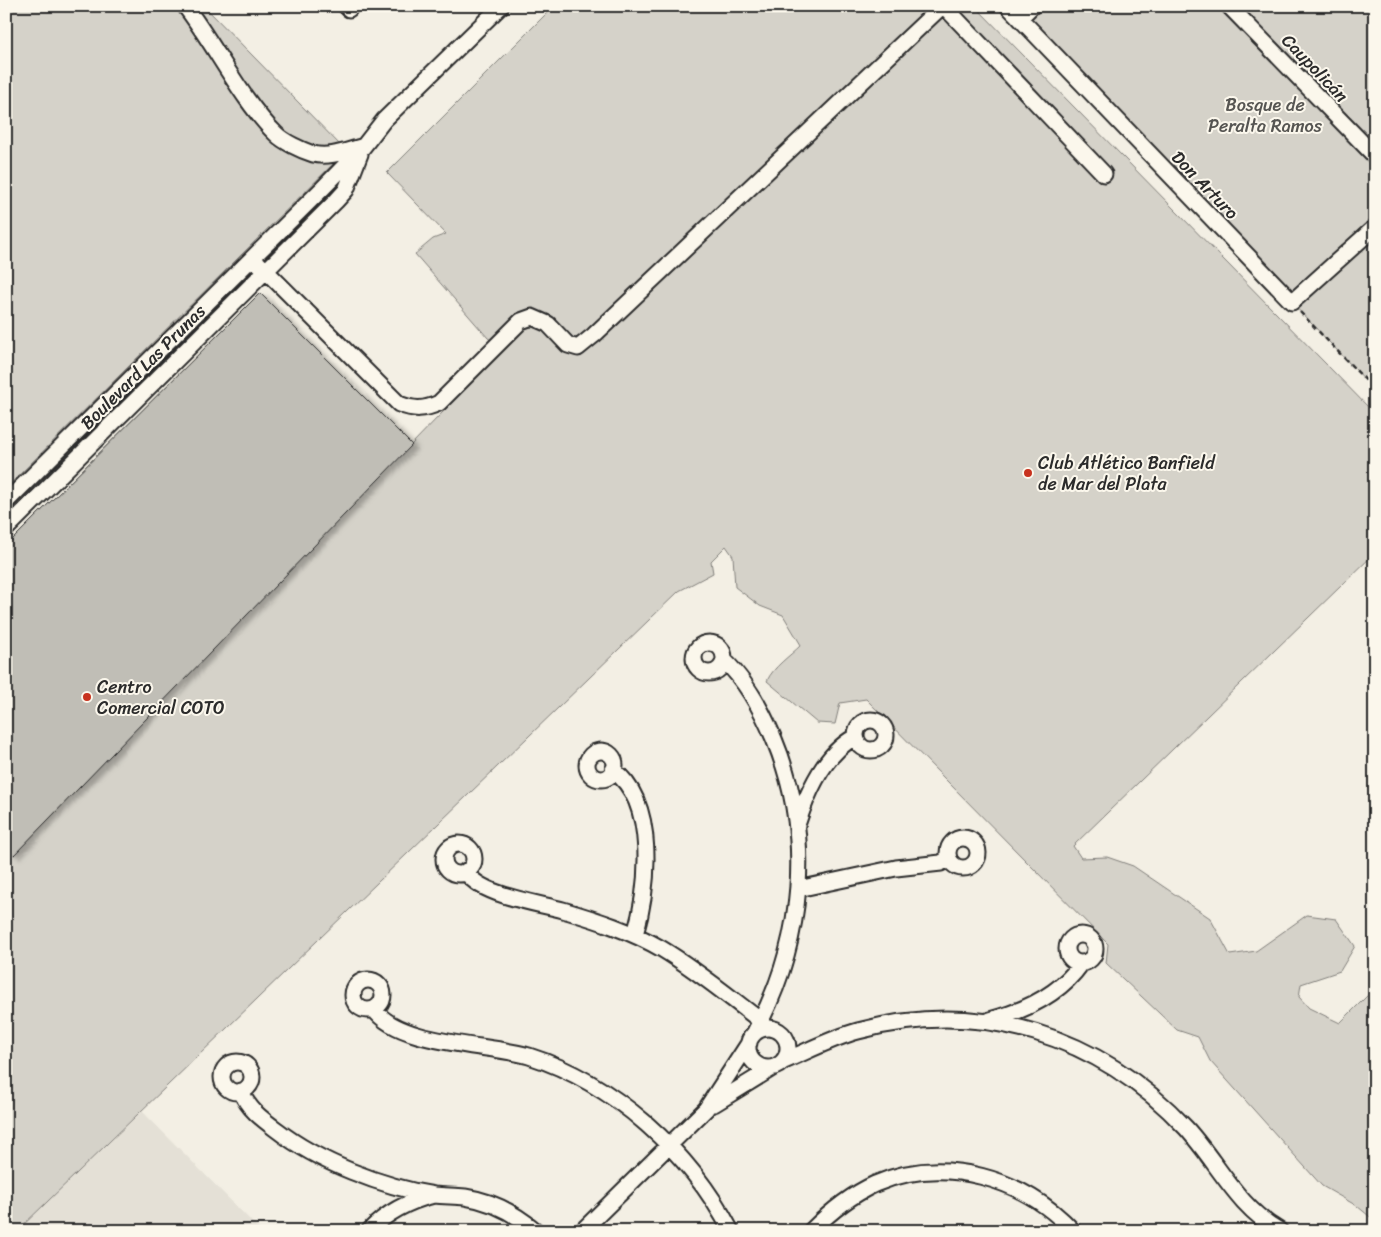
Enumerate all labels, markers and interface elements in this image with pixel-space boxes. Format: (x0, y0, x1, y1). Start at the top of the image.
street label: Caupolicán (1274, 26, 1357, 110)
park label: Bosque de Peralta Ramos (1208, 89, 1323, 142)
street label: Don Arturo (1163, 143, 1247, 227)
street label: Boulevard Las Prunas (72, 296, 214, 438)
place label: Club Atlético Banfield de Mar del Plata (1038, 447, 1216, 500)
marker: Club Atlético Banfield de Mar del Plata (1022, 467, 1034, 479)
place label: Centro Comercial COTO (97, 671, 225, 724)
marker: Centro Comercial COTO (81, 691, 93, 703)

